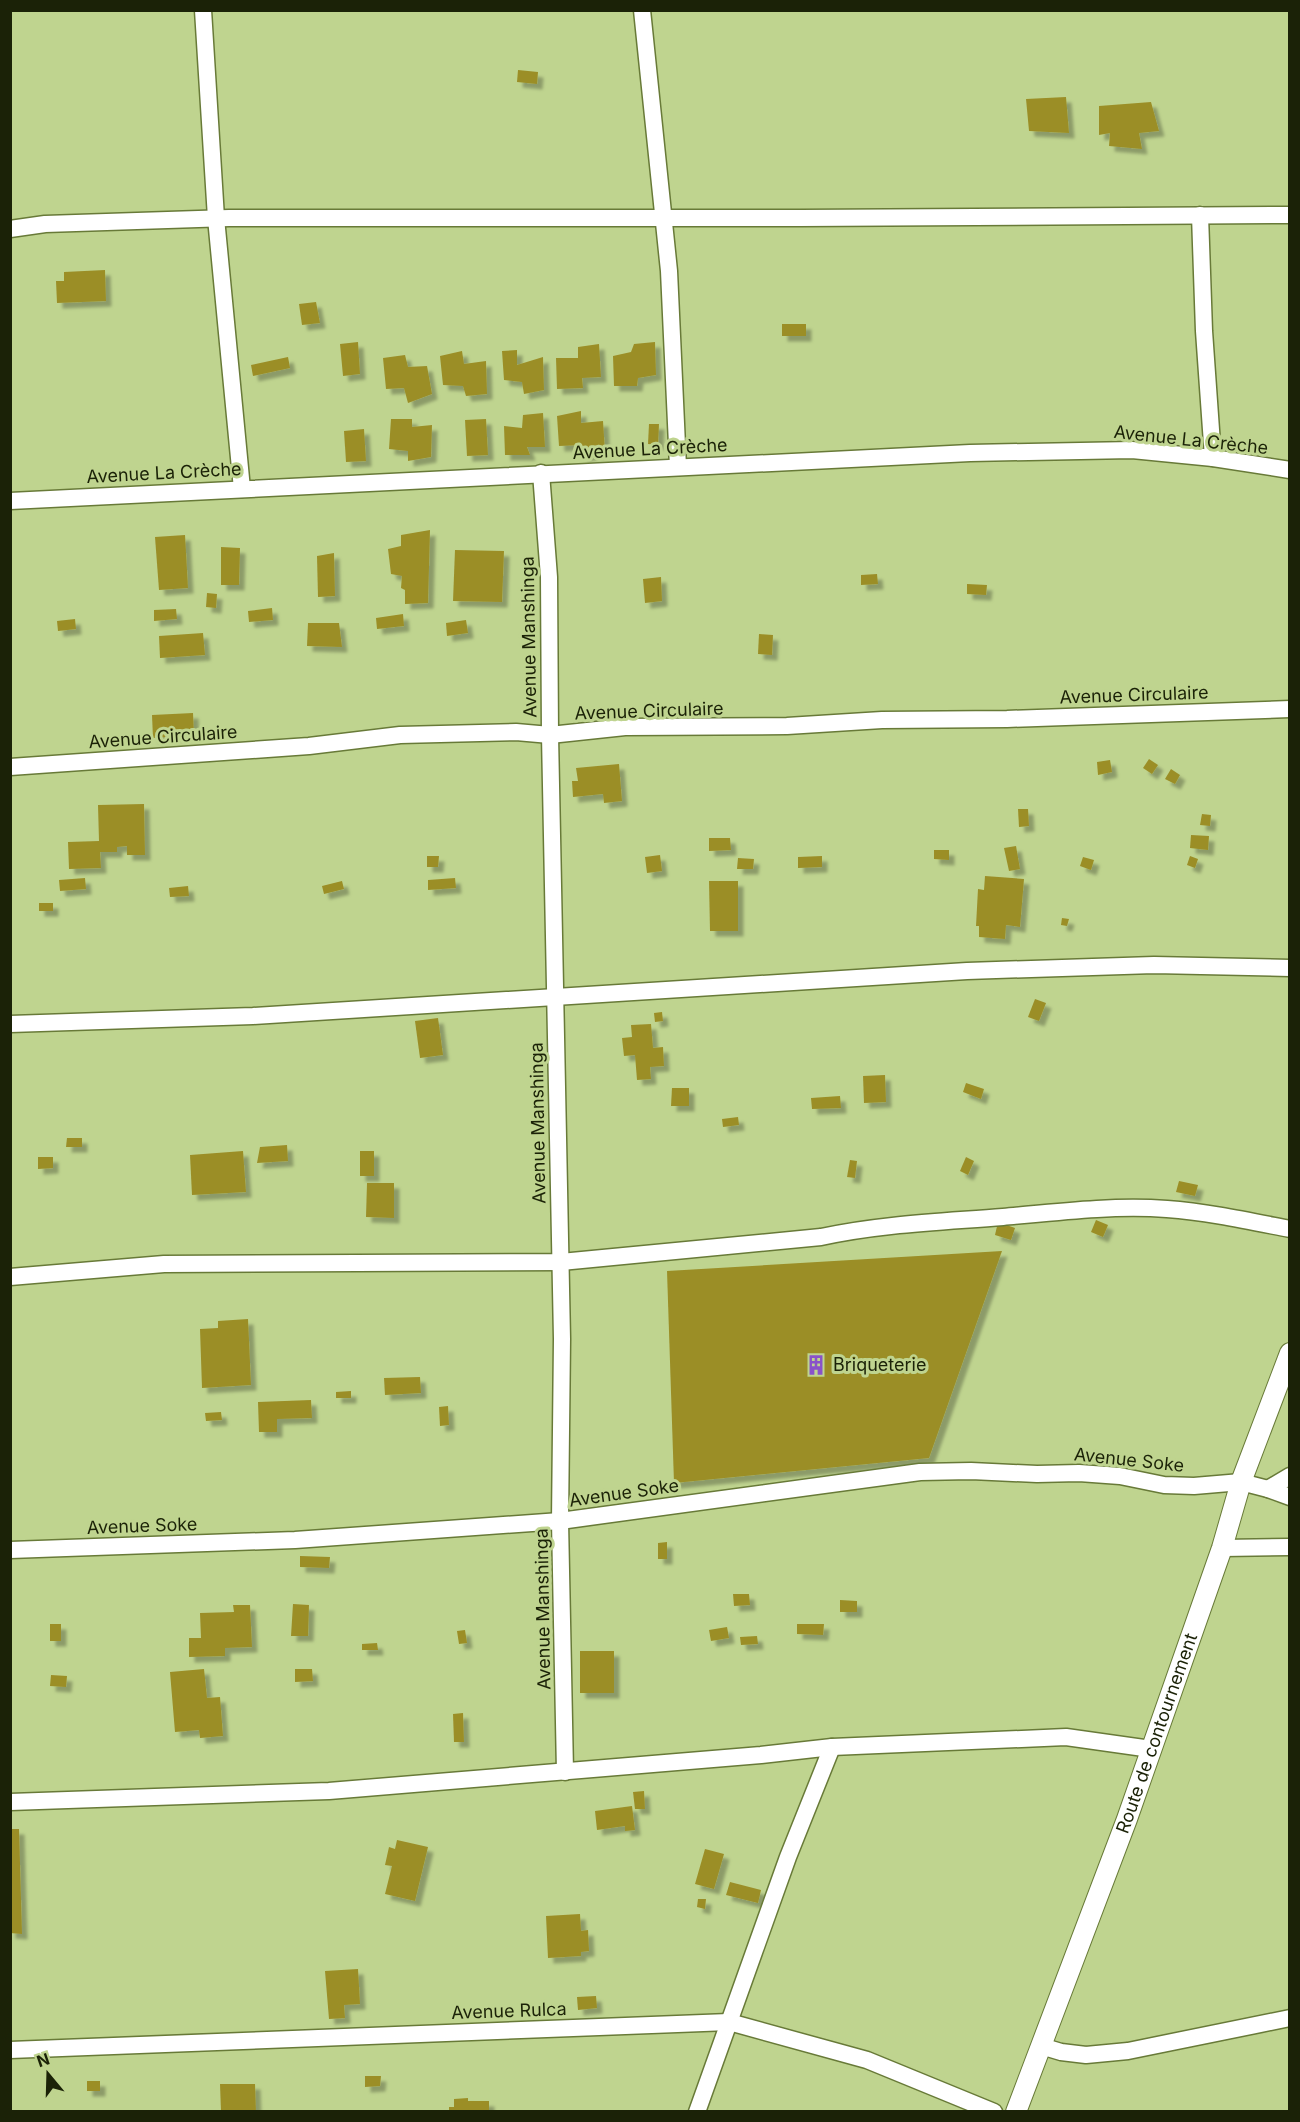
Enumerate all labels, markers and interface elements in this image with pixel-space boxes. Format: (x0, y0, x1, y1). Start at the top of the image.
street label: Avenue La Crèche (1113, 421, 1269, 458)
street label: Avenue La Crèche (572, 434, 728, 463)
street label: Avenue La Crèche (86, 458, 242, 487)
street label: Avenue Manshinga (517, 556, 540, 718)
street label: Avenue Circulaire (1059, 681, 1209, 708)
street label: Avenue Circulaire (574, 697, 724, 724)
street label: Avenue Circulaire (88, 721, 238, 752)
street label: Avenue Manshinga (526, 1042, 549, 1204)
building icon: Briqueterie (804, 1353, 828, 1377)
place label: Briqueterie (833, 1354, 926, 1375)
street label: Avenue Soke (1073, 1443, 1185, 1476)
street label: Avenue Soke (568, 1474, 680, 1511)
street label: Avenue Soke (86, 1513, 198, 1538)
street label: Avenue Manshinga (531, 1528, 554, 1690)
street label: Route de contournement (1112, 1630, 1201, 1836)
street label: Avenue Rulca (451, 1998, 567, 2023)
north arrow (18, 2044, 78, 2104)
text: N (34, 2048, 52, 2071)

